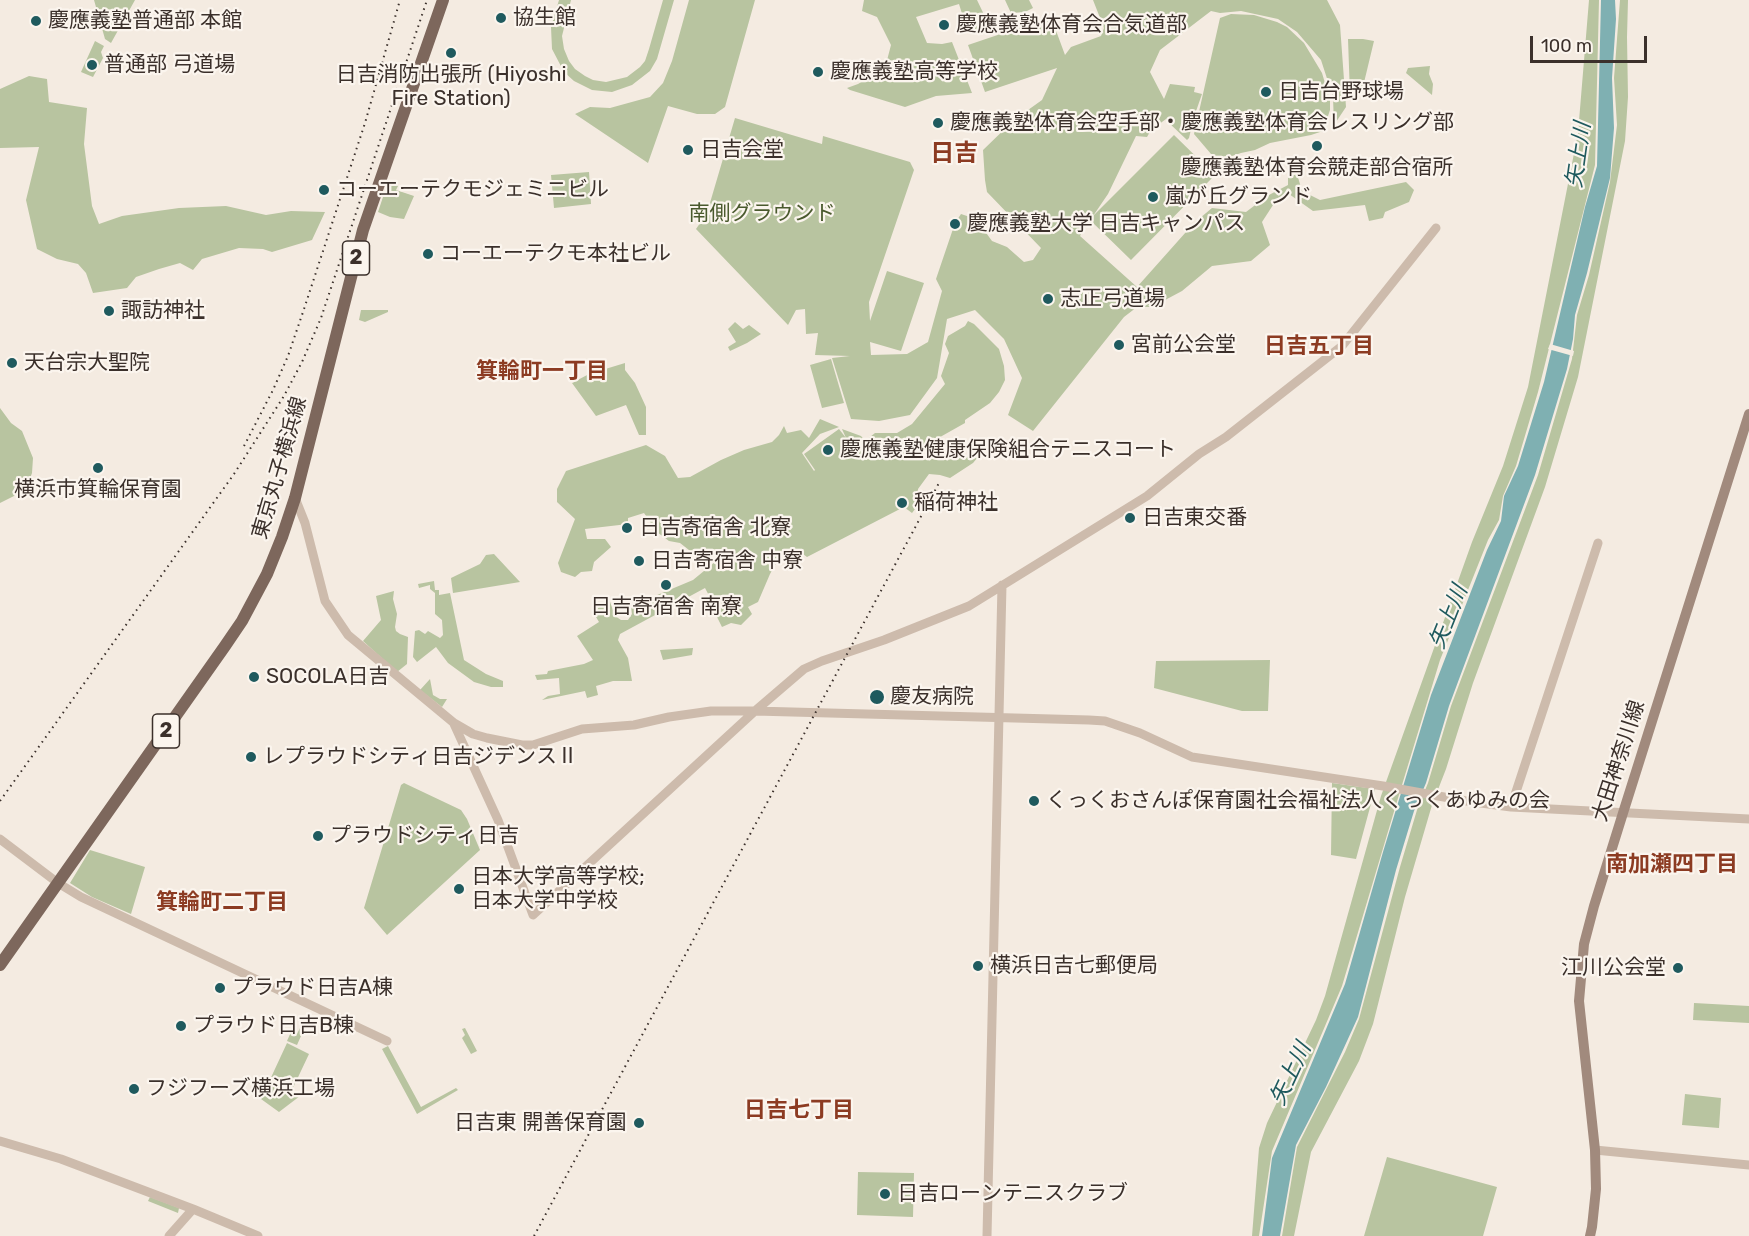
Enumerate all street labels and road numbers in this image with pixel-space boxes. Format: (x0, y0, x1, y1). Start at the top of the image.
road number: 2 (342, 241, 370, 275)
street label: 東京丸子横浜線 (248, 394, 312, 542)
street label: 大田神奈川線 (1588, 697, 1650, 825)
road number: 2 (152, 714, 180, 748)

